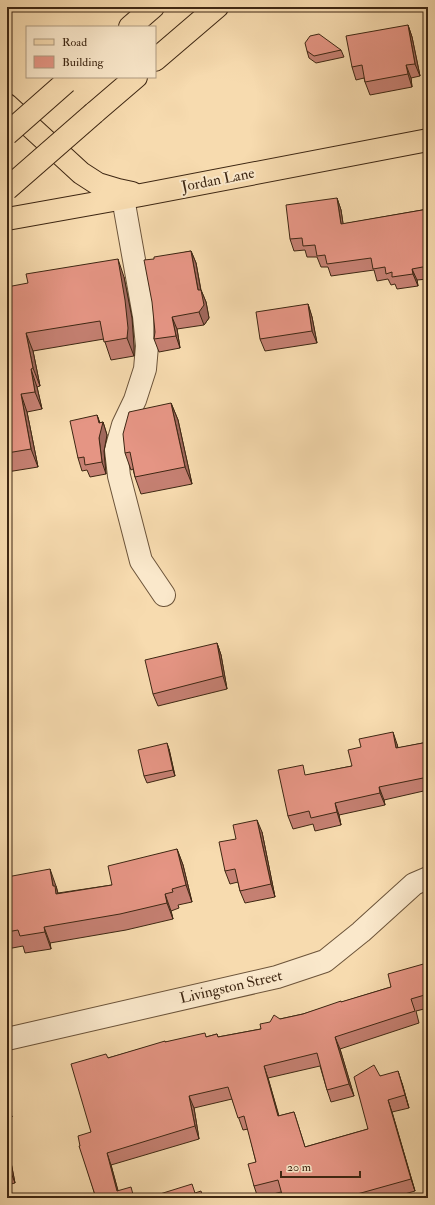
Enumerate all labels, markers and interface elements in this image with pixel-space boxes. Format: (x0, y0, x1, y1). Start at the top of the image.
legend (26, 26, 156, 78)
text: Road (62, 35, 87, 50)
text: Building (62, 55, 105, 70)
street label: Jordan Lane (179, 164, 256, 198)
street label: Livingston Street (178, 966, 284, 1008)
scale bar (281, 1153, 360, 1179)
text: 20 m (287, 1160, 312, 1175)

